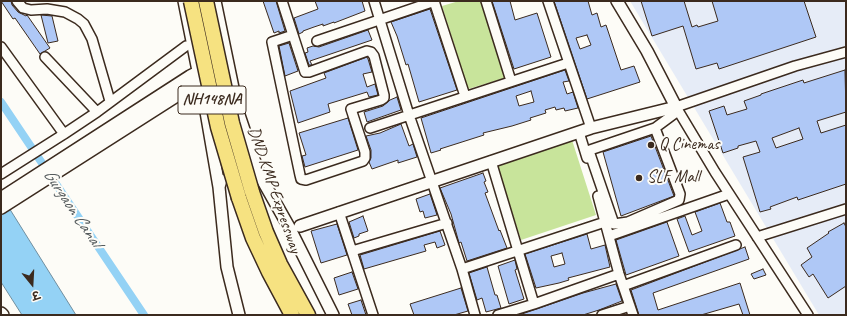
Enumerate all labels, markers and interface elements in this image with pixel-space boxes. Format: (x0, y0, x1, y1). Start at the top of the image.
road number: NH148NA (178, 86, 246, 114)
street label: DND KMP Expressway (243, 124, 305, 256)
place label: Q Cinemas (659, 135, 719, 155)
marker: Q Cinemas (646, 140, 656, 150)
water label: Gurgaon Canal (38, 165, 106, 251)
place label: SLF Mall (647, 168, 700, 188)
marker: SLF Mall (634, 173, 644, 183)
north arrow (12, 264, 52, 304)
text: उ (30, 288, 41, 303)

